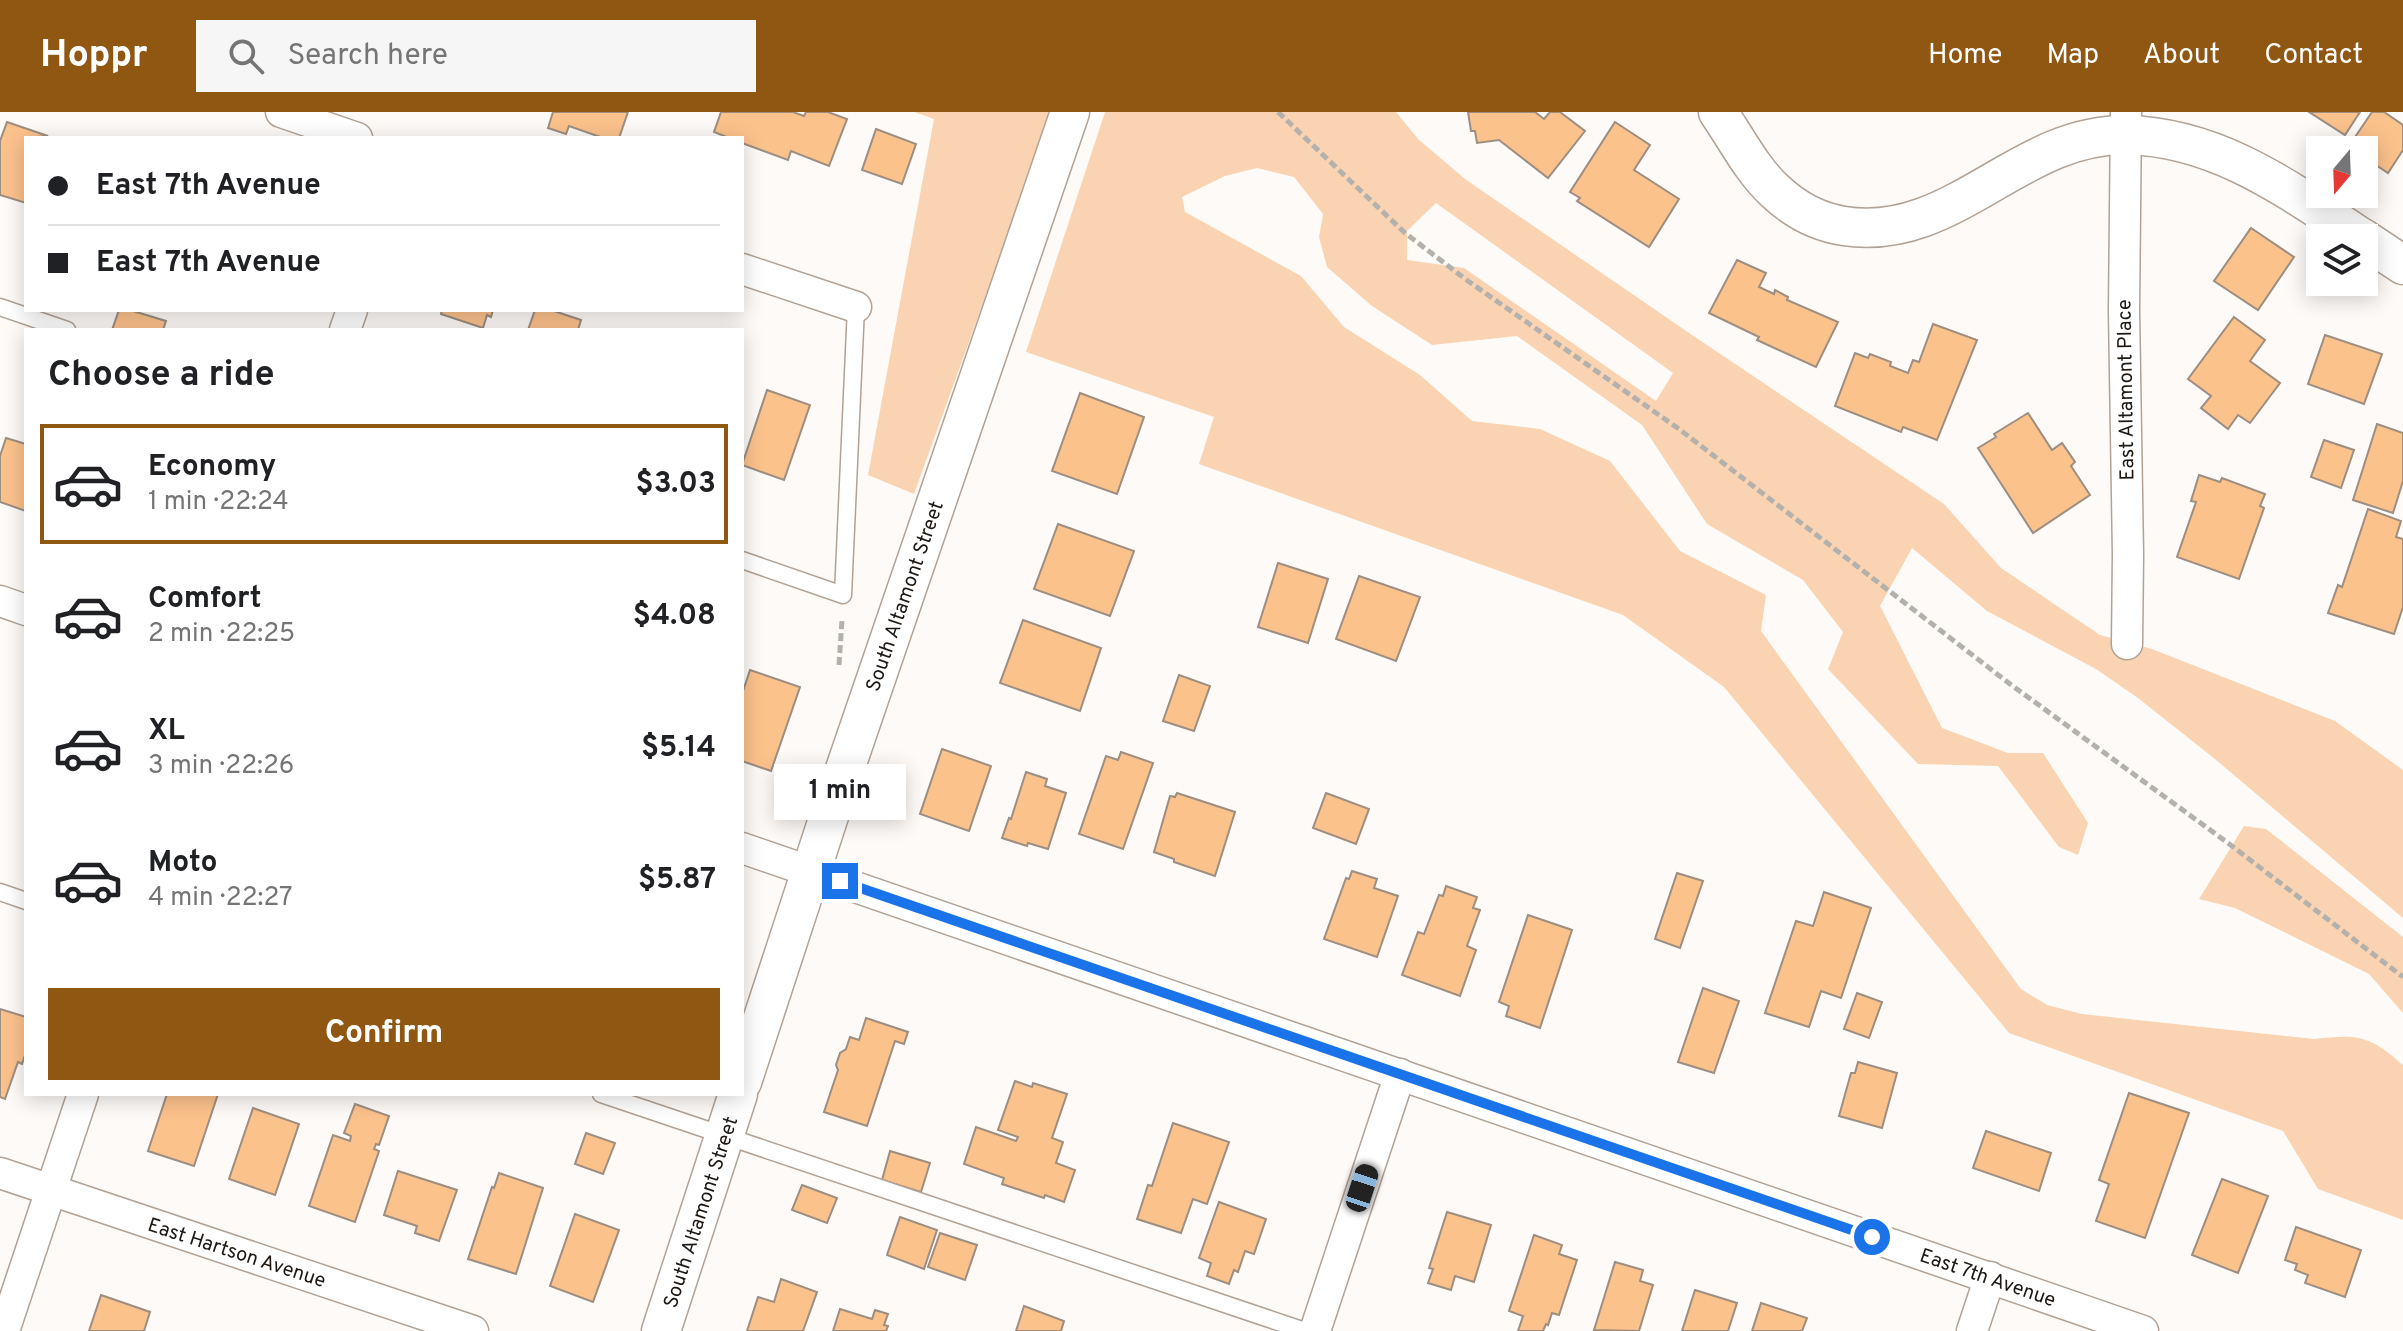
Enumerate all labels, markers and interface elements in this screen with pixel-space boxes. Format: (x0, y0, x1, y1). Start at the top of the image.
search box (196, 20, 756, 92)
text: Hoppr (40, 32, 148, 81)
icon: search (224, 34, 268, 78)
text: Search here (288, 38, 448, 75)
text: Home (1928, 38, 2002, 74)
text: Map (2046, 38, 2099, 74)
text: About (2143, 38, 2220, 74)
text: Contact (2264, 38, 2363, 74)
north arrow (2306, 136, 2378, 208)
map controls (2306, 136, 2378, 296)
text: East 7th Avenue (96, 168, 321, 205)
button: layers (2306, 224, 2378, 296)
text: East 7th Avenue (96, 245, 321, 282)
street label: East Altamont Place (2112, 299, 2142, 481)
text: Choose a ride (48, 353, 274, 399)
icon: car (52, 448, 124, 520)
text: Economy (148, 449, 276, 486)
text: $3.03 (636, 466, 716, 503)
text: 1 min · 22:24 (148, 486, 289, 519)
street label: South Altamont Street (861, 498, 951, 695)
icon: car (52, 580, 124, 652)
text: Comfort (148, 581, 261, 618)
text: $4.08 (633, 598, 716, 635)
text: 2 min · 22:25 (148, 618, 295, 651)
icon: car (52, 712, 124, 784)
text: XL (148, 713, 185, 750)
text: $5.14 (641, 730, 716, 767)
text: 3 min · 22:26 (148, 750, 294, 783)
callout: 1 min (774, 765, 906, 821)
text: 1 min (809, 775, 871, 808)
icon: car (52, 844, 124, 916)
text: Moto (148, 845, 218, 882)
text: $5.87 (638, 862, 716, 899)
route end (822, 863, 858, 899)
text: 4 min · 22:27 (148, 882, 293, 915)
button: Confirm (48, 988, 720, 1080)
street label: South Altamont Street (659, 1114, 745, 1312)
car (1343, 1161, 1381, 1215)
street label: East Hartson Avenue (144, 1213, 329, 1295)
route start (1854, 1219, 1890, 1255)
street label: East 7th Avenue (1916, 1243, 2059, 1314)

